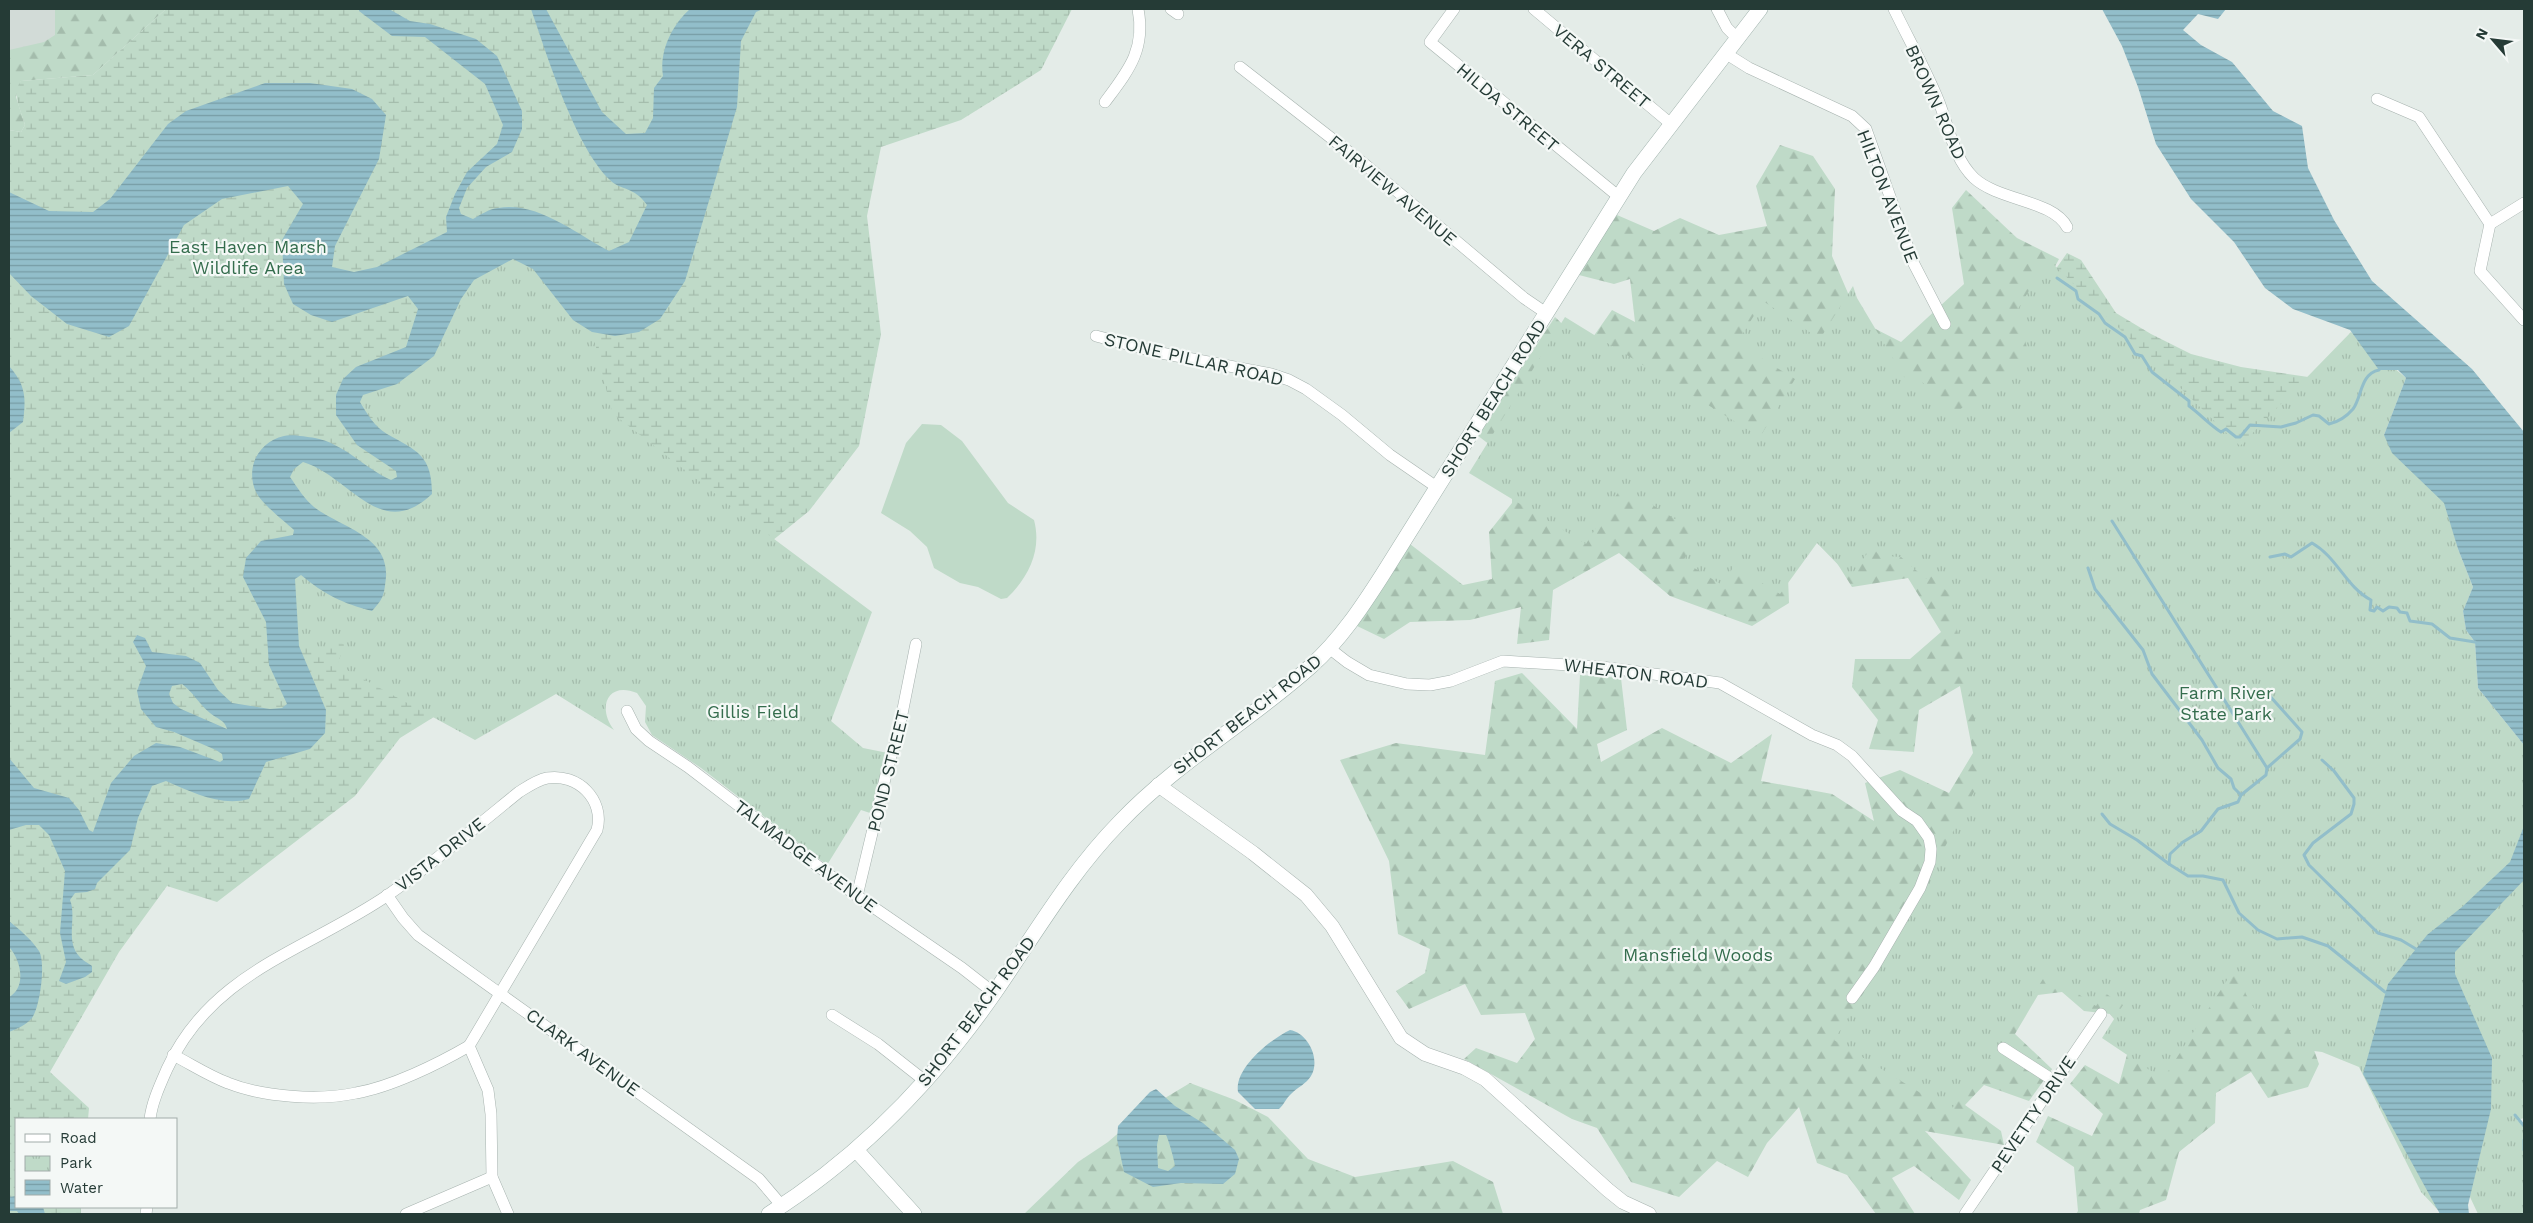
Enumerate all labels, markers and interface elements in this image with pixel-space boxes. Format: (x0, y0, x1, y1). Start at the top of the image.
north arrow (2468, 15, 2518, 65)
street label: VERA STREET (1549, 19, 1655, 113)
text: N (2472, 26, 2491, 42)
street label: BROWN ROAD (1901, 41, 1971, 163)
street label: HILDA STREET (1453, 58, 1563, 156)
street label: HILTON AVENUE (1853, 126, 1923, 266)
street label: FAIRVIEW AVENUE (1325, 130, 1461, 250)
park label: East Haven Marsh Wildlife Area (169, 236, 327, 278)
street label: SHORT BEACH ROAD (1436, 315, 1550, 481)
street label: STONE PILLAR ROAD (1102, 328, 1286, 390)
street label: SHORT BEACH ROAD (1169, 650, 1325, 778)
street label: WHEATON ROAD (1563, 654, 1709, 692)
park label: Farm River State Park (2179, 682, 2273, 724)
park label: Gillis Field (707, 701, 799, 722)
street label: POND STREET (863, 708, 913, 834)
street label: TALMADGE AVENUE (730, 795, 882, 917)
street label: VISTA DRIVE (391, 812, 489, 896)
street label: SHORT BEACH ROAD (913, 932, 1039, 1090)
park label: Mansfield Woods (1623, 944, 1773, 965)
street label: CLARK AVENUE (522, 1004, 644, 1100)
street label: PEVETTY DRIVE (1986, 1052, 2080, 1176)
legend (15, 1118, 178, 1208)
text: Road (60, 1129, 97, 1147)
text: Park (60, 1154, 93, 1172)
text: Water (60, 1179, 103, 1197)

